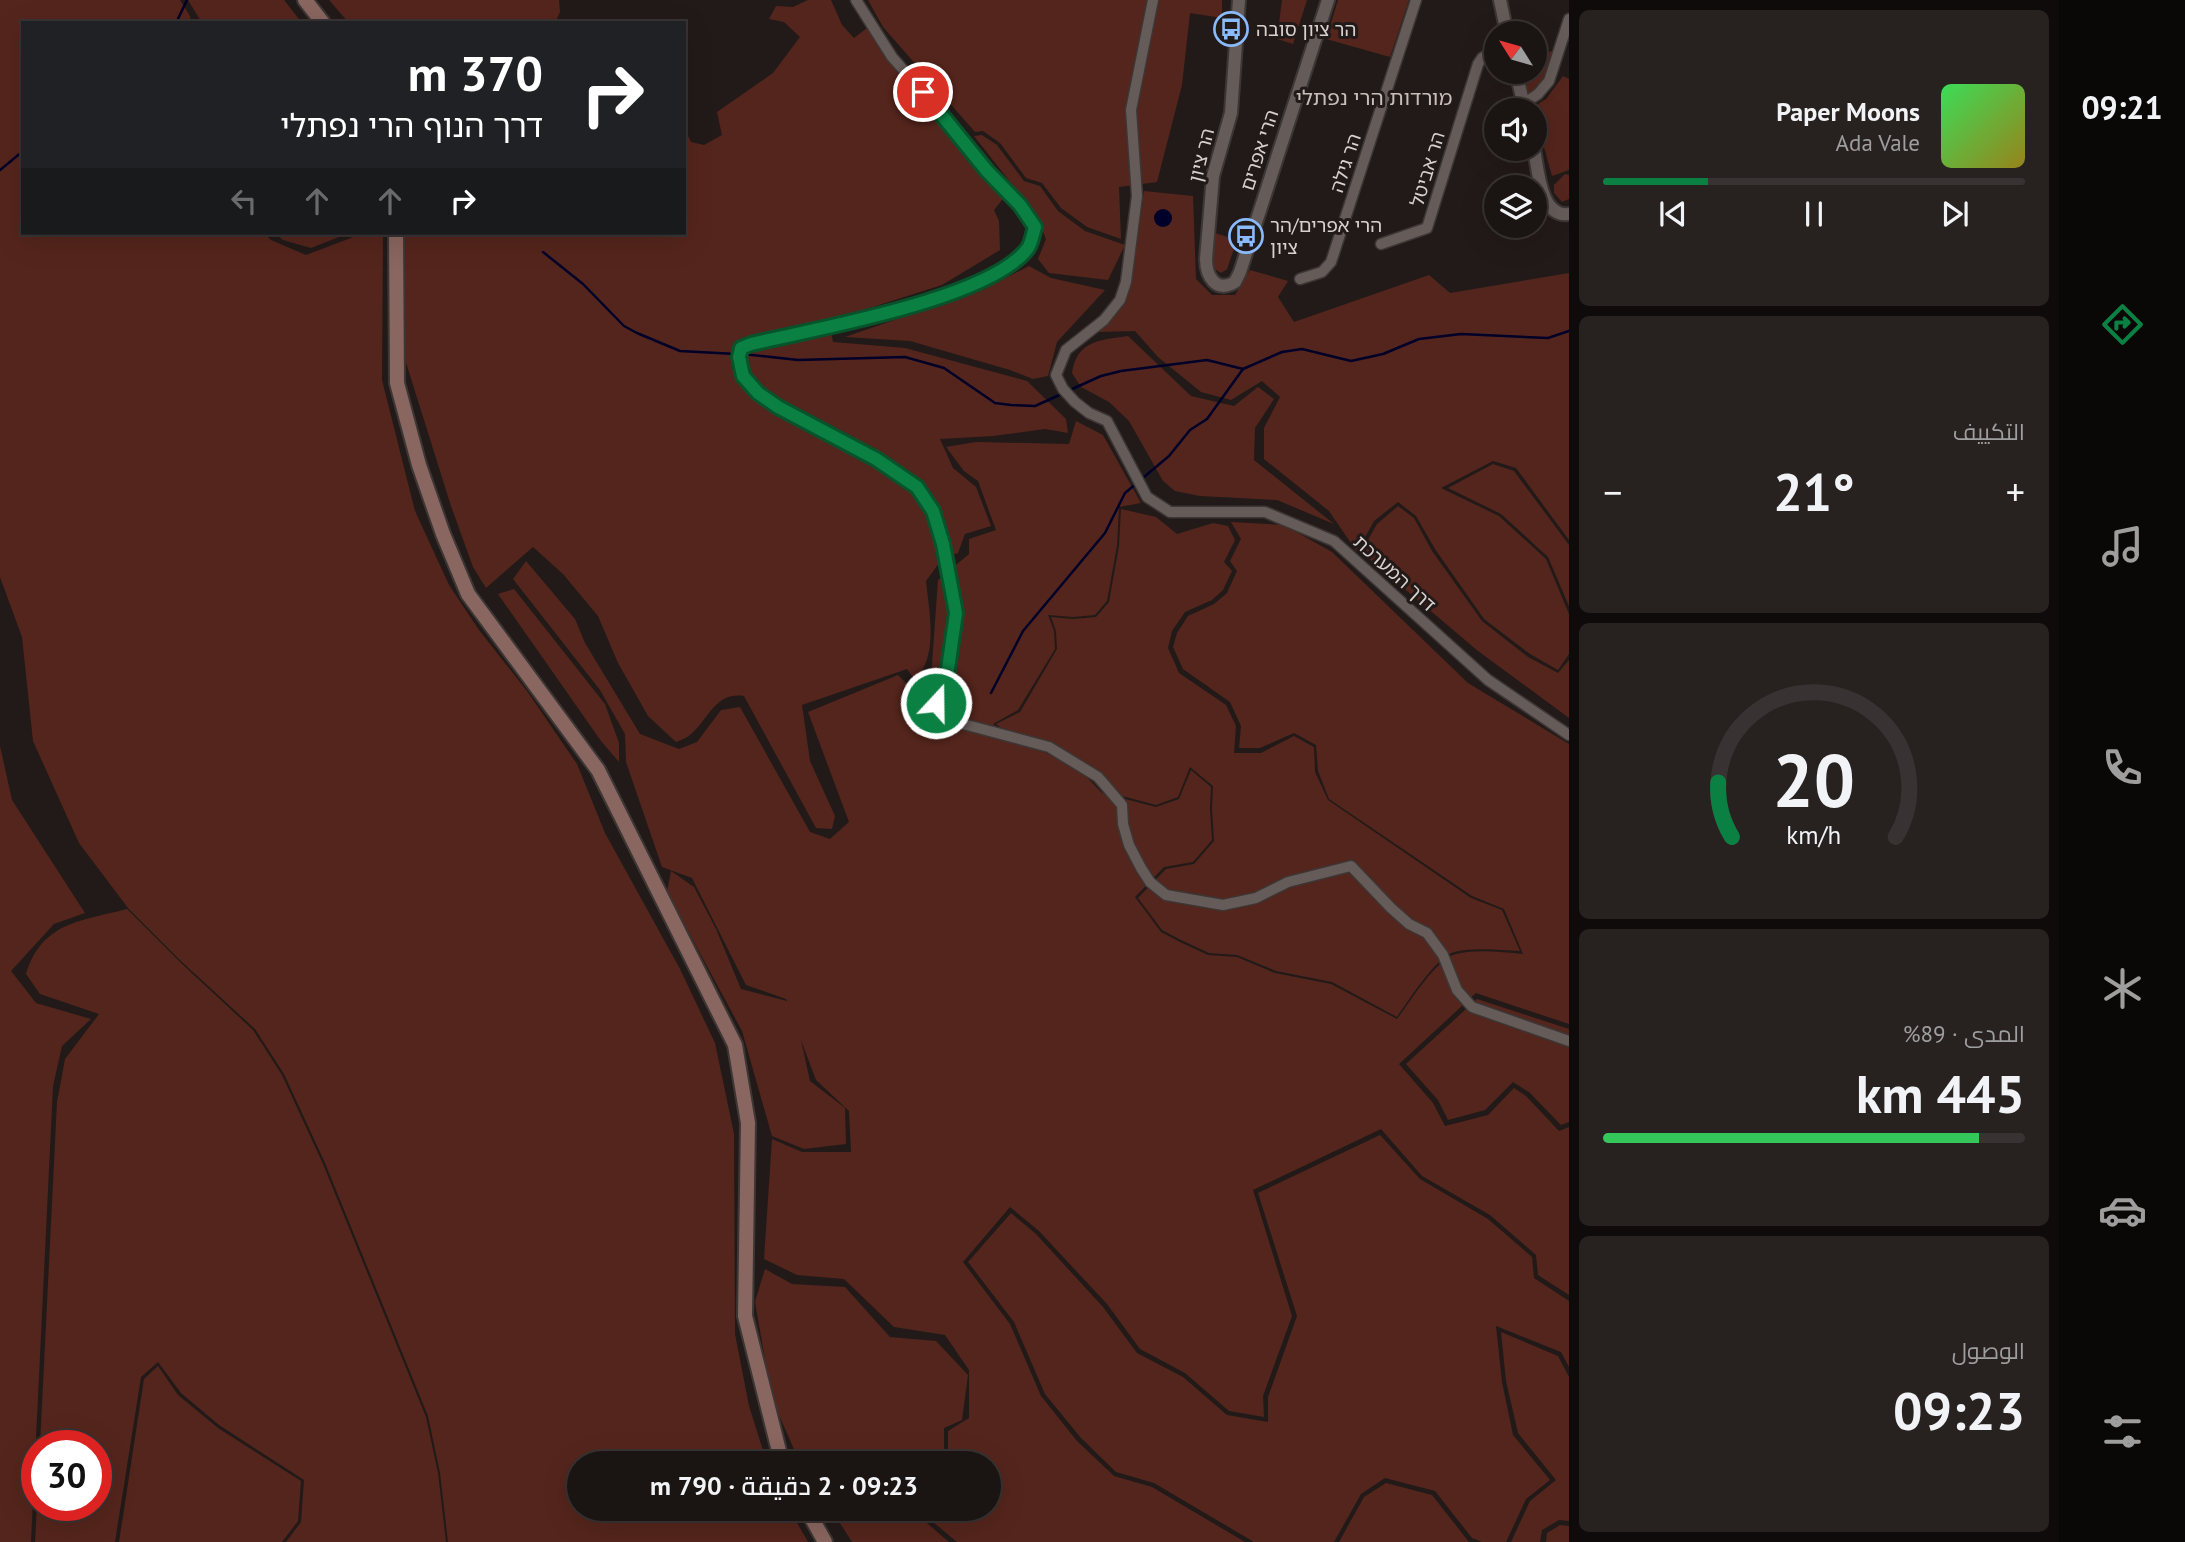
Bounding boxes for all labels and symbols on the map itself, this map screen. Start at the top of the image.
bus stop icon: הר ציון סובה [1212,10,1250,48]
place label: הר ציון סובה [1256,17,1356,41]
north arrow [1484,21,1547,84]
pin [893,62,953,122]
district label: מורדות הרי נפתלי [1296,84,1452,111]
street label: הרי אפרים [1235,107,1283,193]
street label: הר ציון [1183,126,1219,184]
street label: הר אביטל [1404,129,1450,209]
street label: הר גילה [1324,130,1366,196]
place label: הרי אפרים/הר ציון [1270,213,1382,259]
bus stop icon: הרי אפרים/הר ציון [1227,217,1265,255]
street label: דרך המערכת [1349,530,1441,616]
position arrow [899,666,973,740]
speed limit sign: 30 [21,1430,112,1521]

